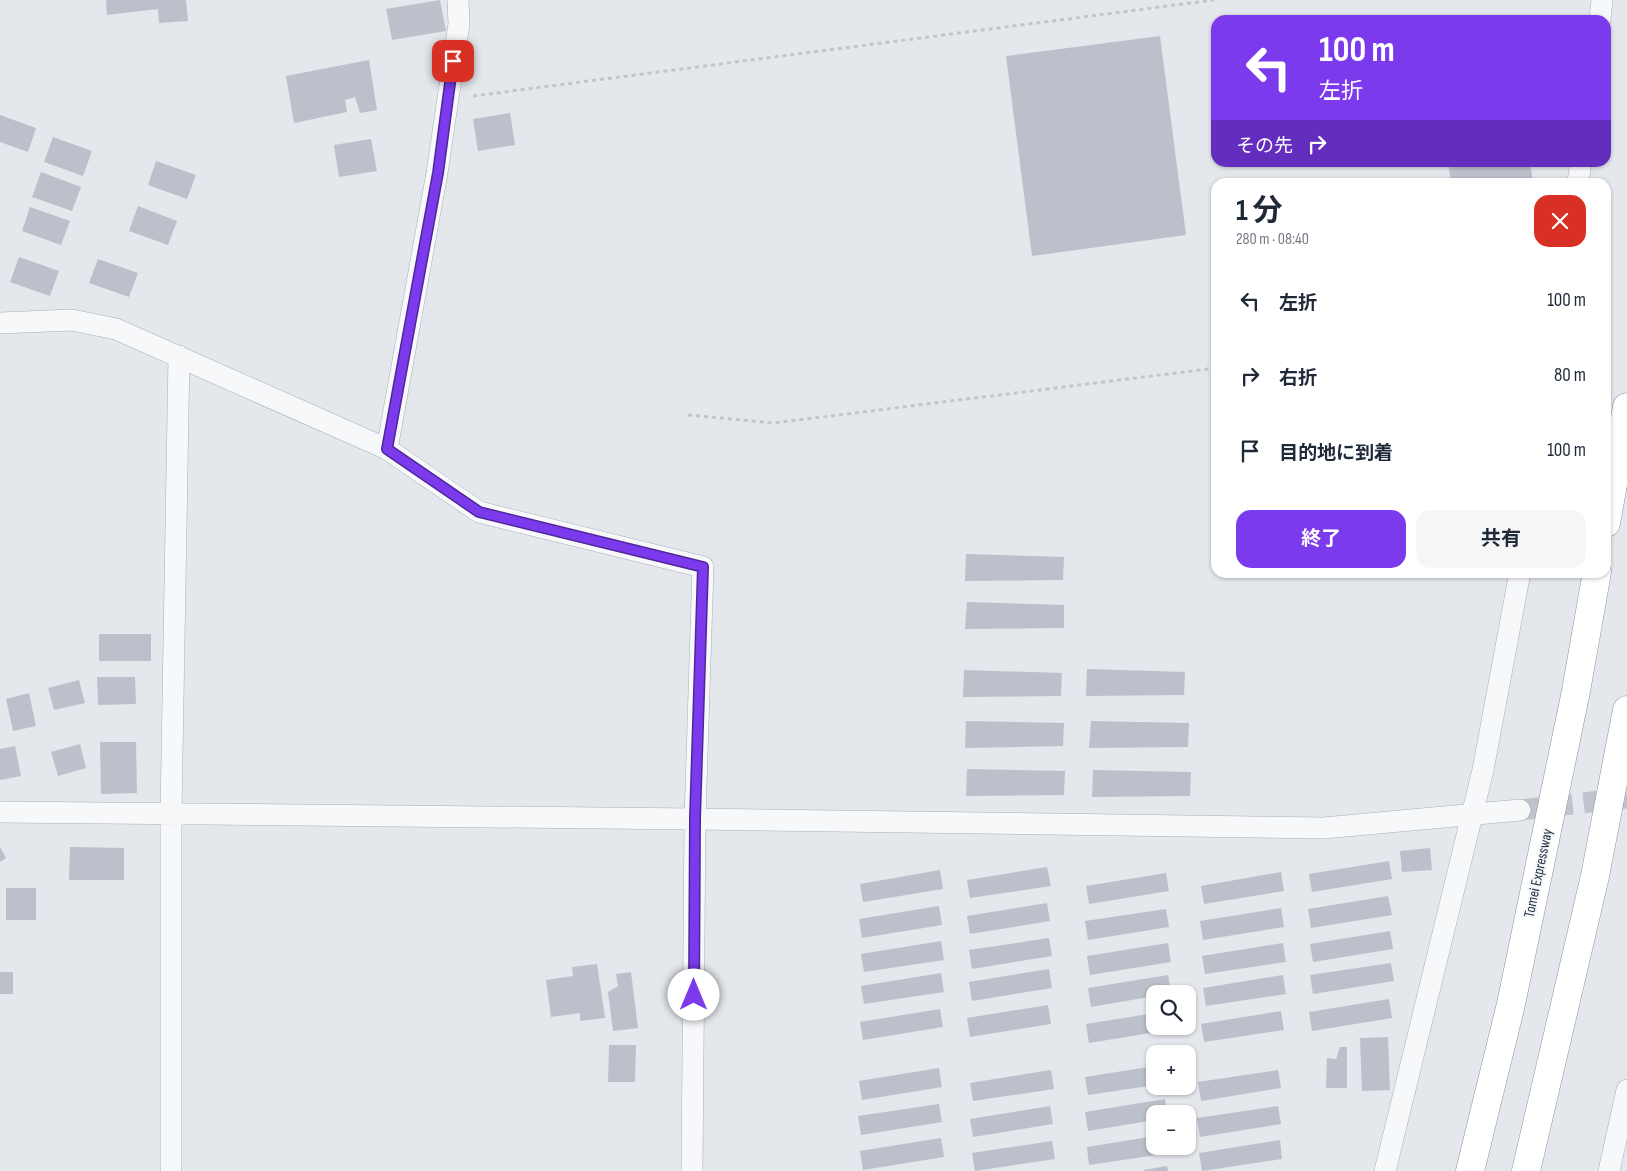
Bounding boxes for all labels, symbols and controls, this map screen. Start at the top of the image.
text: 100 m [1319,29,1395,72]
icon: left [1236,35,1301,100]
pin [432,40,474,82]
icon: arrive [439,47,467,75]
text: 左折 [1319,78,1363,105]
icon: right [1303,130,1331,158]
text: その先 [1236,135,1293,158]
text: 1 分 [1236,193,1282,229]
button: close [1534,195,1586,247]
text: 280 m · 08:40 [1236,230,1309,249]
icon: left [1236,287,1264,315]
text: 100 m [1547,289,1586,312]
text: 左折 [1279,292,1317,315]
icon: right [1236,362,1264,390]
text: 80 m [1554,364,1586,387]
text: 右折 [1279,367,1317,390]
icon: arrive [1236,437,1264,465]
text: 100 m [1547,439,1586,462]
text: 目的地に到着 [1279,442,1393,465]
button: 終了 [1236,510,1406,568]
button: 共有 [1416,510,1586,568]
street label: Tomei Expressway [1520,827,1557,919]
position arrow [667,968,719,1020]
map controls [1146,985,1196,1155]
button: search [1146,985,1196,1035]
button: + [1146,1045,1196,1095]
button: − [1146,1105,1196,1155]

